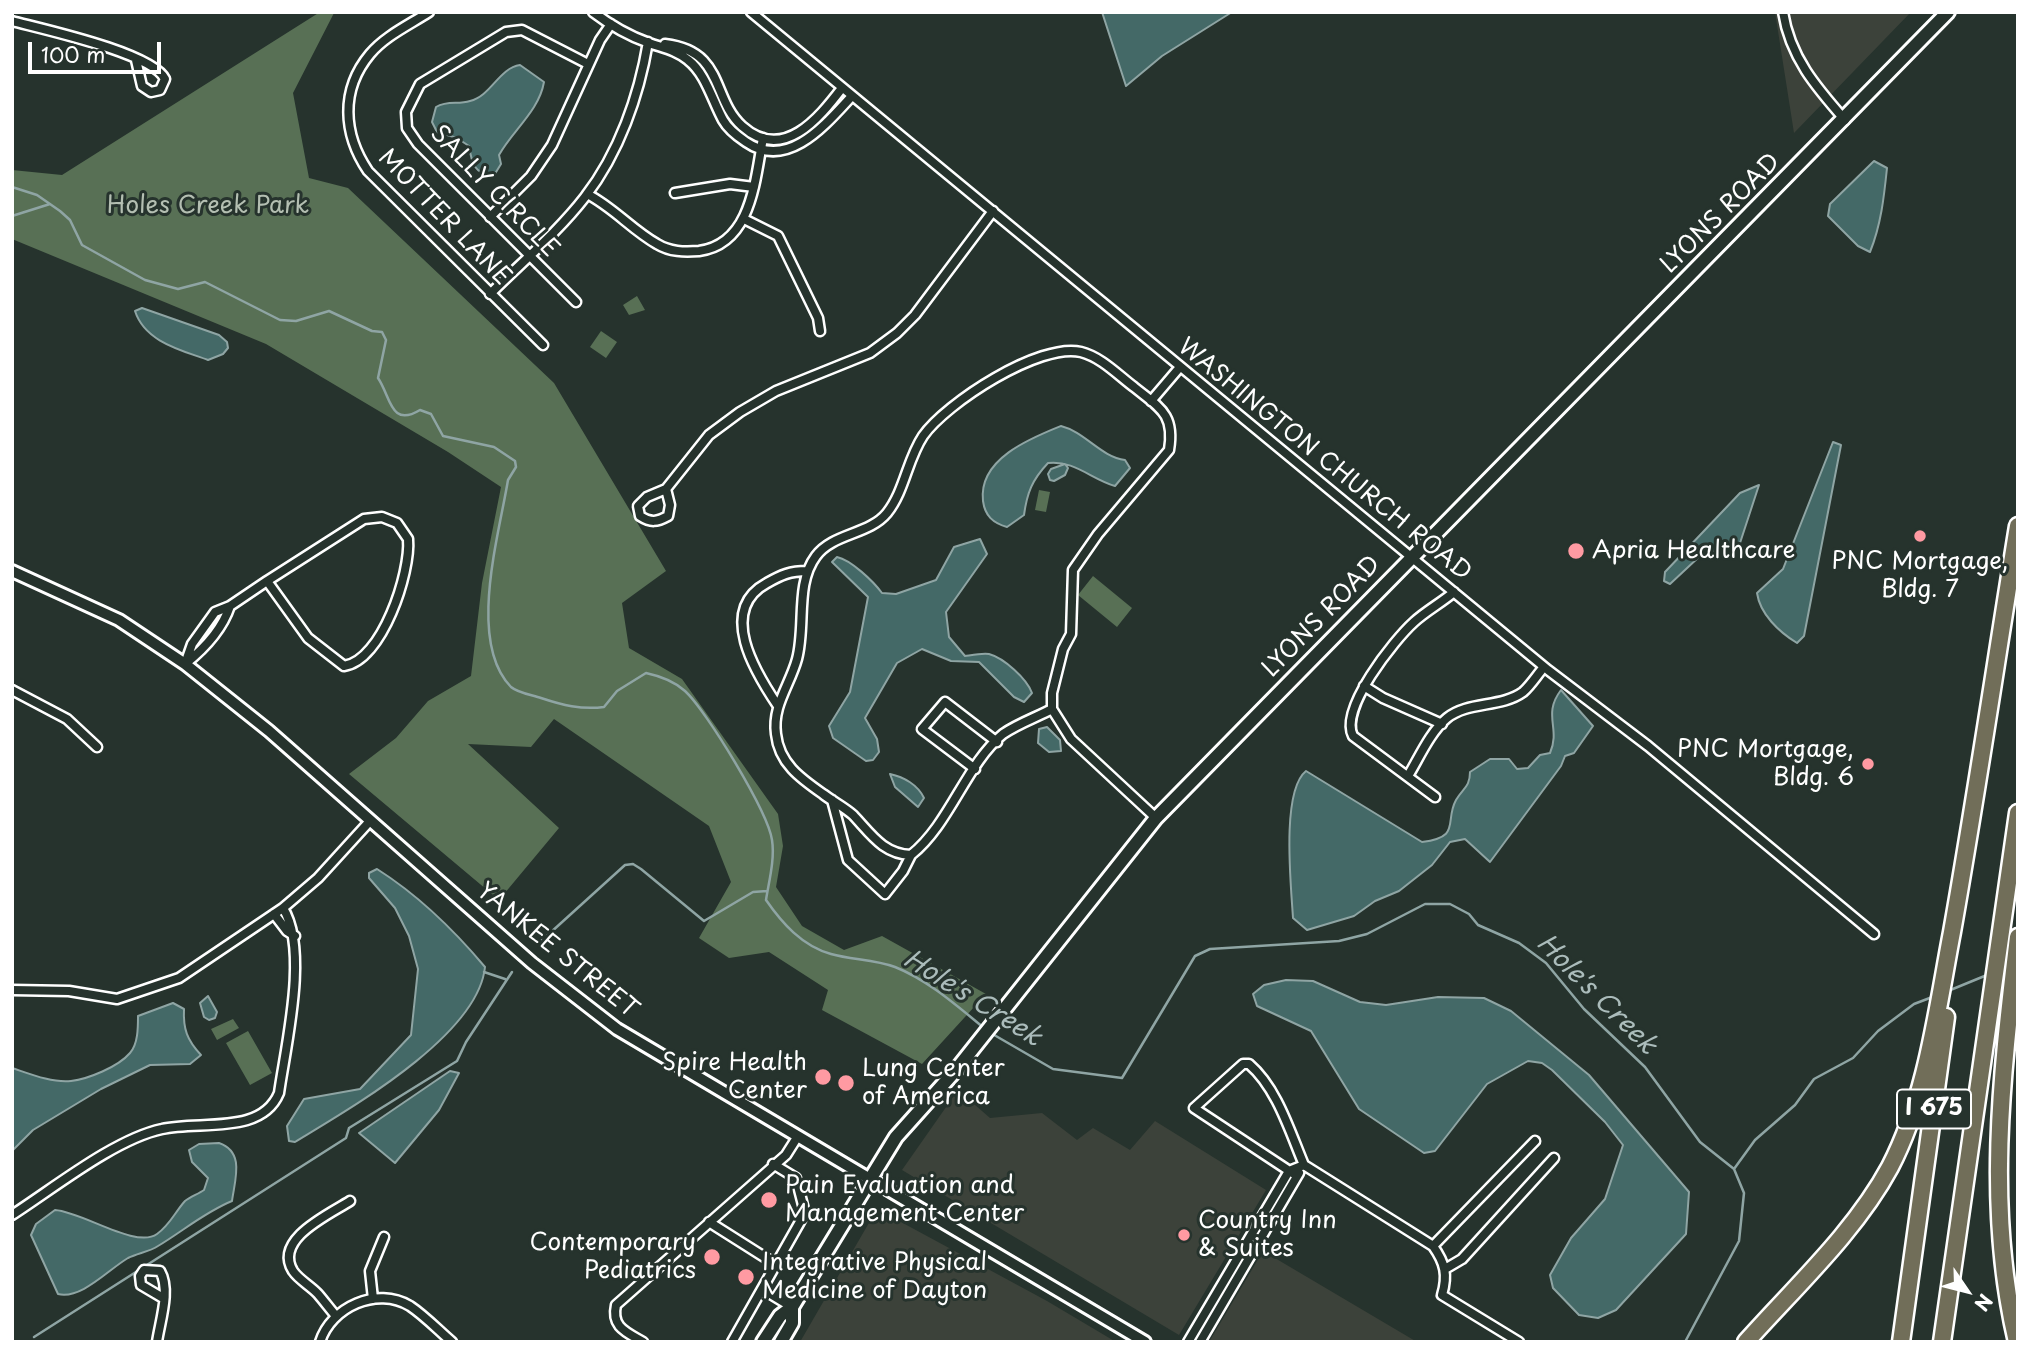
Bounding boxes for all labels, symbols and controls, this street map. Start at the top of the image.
scale bar [32,28,164,72]
text: 100 m [41,38,105,70]
street label: SALLY CIRCLE [424,120,564,264]
street label: MOTTER LANE [372,144,516,292]
street label: LYONS ROAD [1655,148,1787,280]
park label: Holes Creek Park [107,192,309,220]
street label: WASHINGTON CHURCH ROAD [1171,333,1477,587]
marker: PNC Mortgage, Bldg. 7 [1912,528,1928,544]
place label: Apria Healthcare [1592,537,1795,565]
marker: Apria Healthcare [1566,541,1586,561]
place label: PNC Mortgage, Bldg. 7 [1832,548,2008,604]
street label: LYONS ROAD [1257,550,1387,684]
place label: PNC Mortgage, Bldg. 6 [1677,736,1854,792]
marker: PNC Mortgage, Bldg. 6 [1860,756,1876,772]
street label: YANKEE STREET [471,877,643,1025]
water label: Hole's Creek [1530,929,1662,1061]
water label: Hole's Creek [897,944,1047,1054]
place label: Spire Health Center [662,1049,807,1105]
place label: Lung Center of America [862,1055,1005,1111]
marker: Spire Health Center [813,1067,833,1087]
marker: Lung Center of America [836,1073,856,1093]
road number: I 675 [1897,1090,1971,1128]
place label: Pain Evaluation and Management Center [785,1172,1024,1228]
marker: Pain Evaluation and Management Center [759,1190,779,1210]
place label: Country Inn & Suites [1198,1207,1337,1263]
marker: Country Inn & Suites [1176,1227,1192,1243]
place label: Contemporary Pediatrics [530,1229,696,1285]
marker: Contemporary Pediatrics [702,1247,722,1267]
place label: Integrative Physical Medicine of Dayton [762,1249,987,1305]
north arrow [1932,1256,2002,1326]
marker: Integrative Physical Medicine of Dayton [736,1267,756,1287]
text: N [1968,1289,2000,1317]

